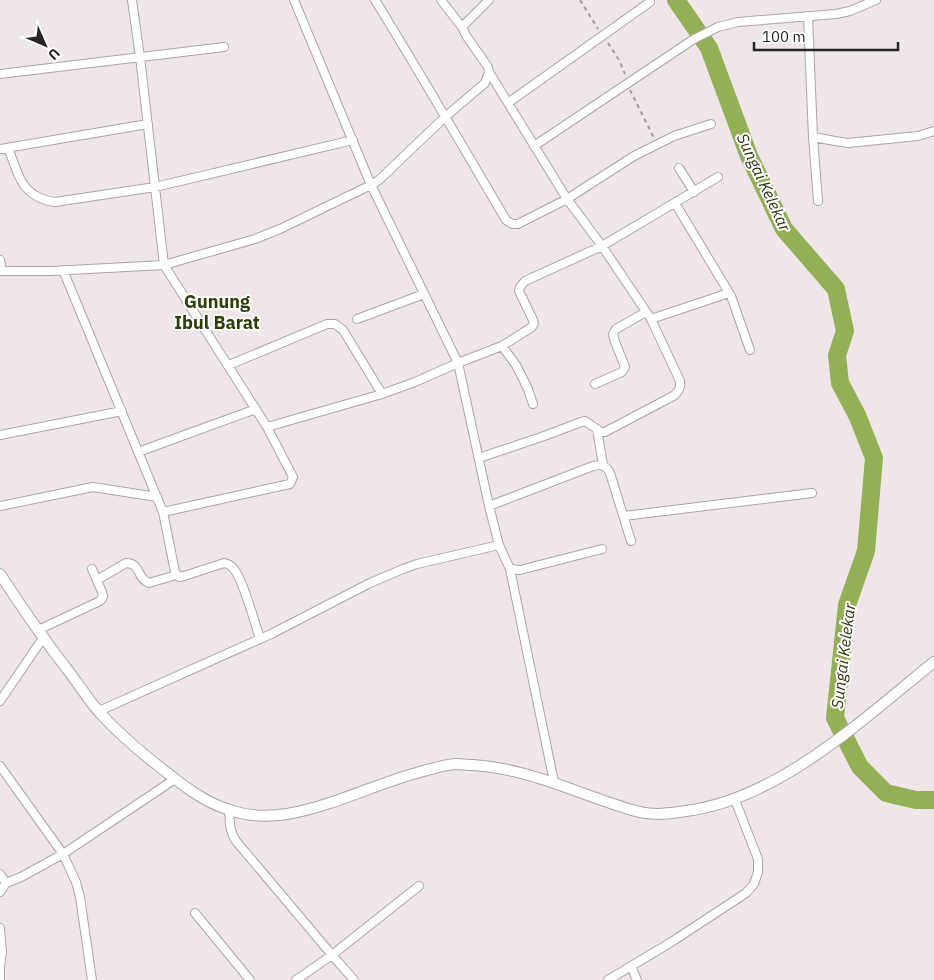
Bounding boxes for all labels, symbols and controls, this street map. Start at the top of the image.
north arrow [20,20,70,70]
scale bar [754,20,898,52]
text: 100 m [762,27,806,46]
text: U [44,44,64,64]
water label: Sungai Kelekar [733,130,796,235]
district label: Gunung Ibul Barat [174,290,260,334]
water label: Sungai Kelekar [827,601,860,710]

